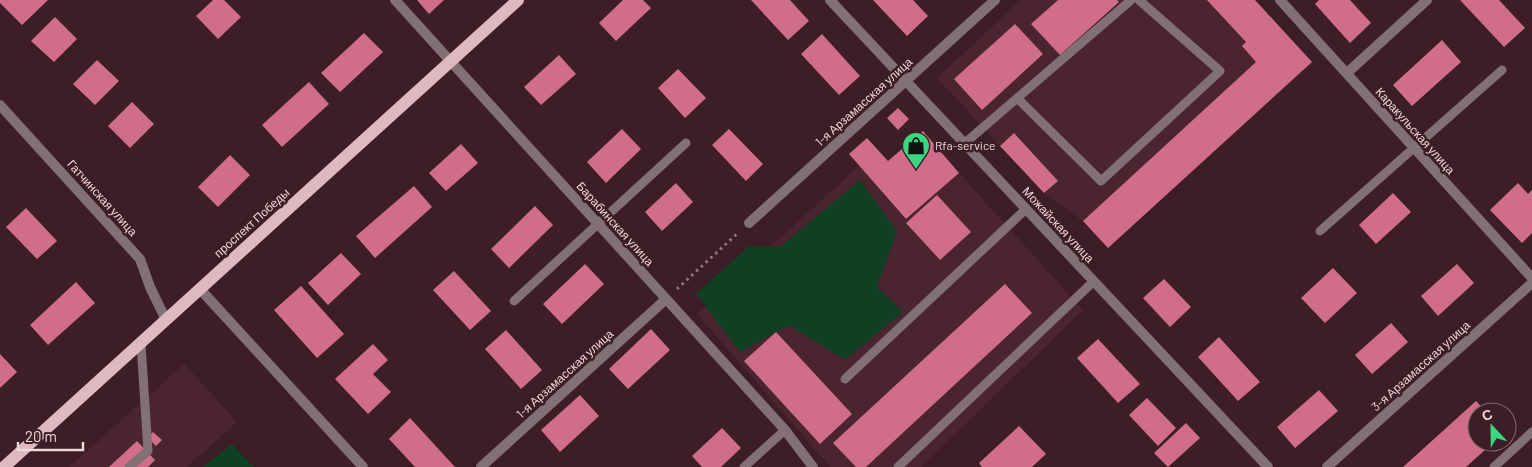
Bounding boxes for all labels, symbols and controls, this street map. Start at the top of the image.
street label: 1-я Арзамасская улица [812,54,916,149]
street label: Каракульская улица [1373,84,1458,177]
shop icon: Rfa-service [901,131,931,170]
place label: Rfa-service [935,138,996,152]
street label: Гатчинская улица [64,156,141,239]
street label: Барабинская улица [574,178,657,269]
street label: Можайская улица [1019,184,1098,266]
street label: проспект Победы [211,185,292,260]
street label: 3-я Арзамасская улица [1368,317,1473,414]
street label: 1-я Арзамасская улица [513,326,617,421]
north arrow [1467,402,1517,452]
text: С [1479,405,1495,424]
scale bar [18,420,82,452]
text: 20 m [25,427,57,445]

